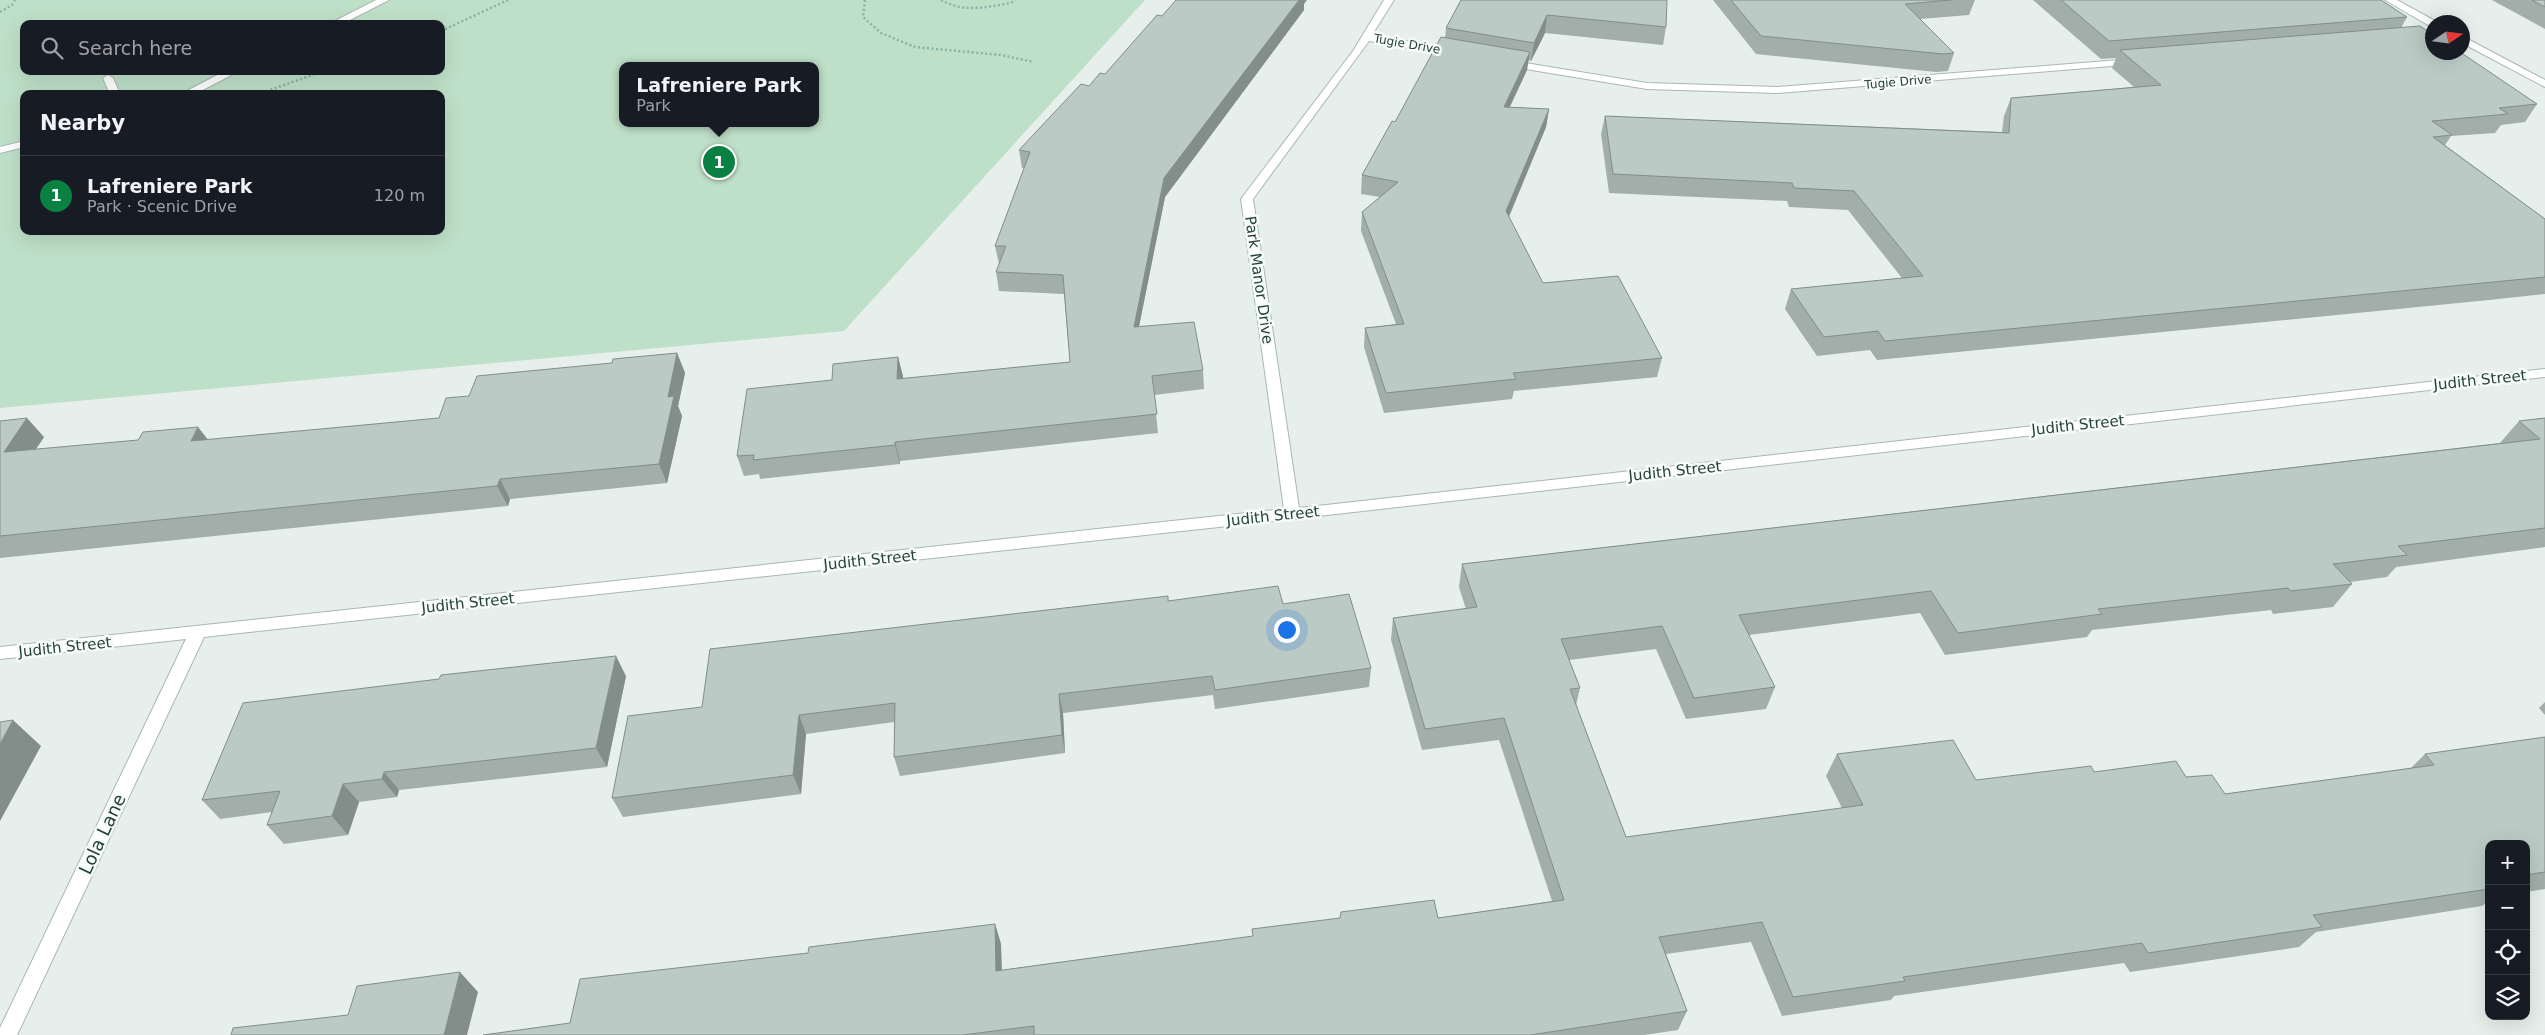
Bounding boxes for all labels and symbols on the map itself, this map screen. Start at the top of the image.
north arrow [2425,15,2470,60]
street label: Tugie Drive [1372,31,1441,57]
street label: Tugie Drive [1863,72,1932,92]
pin: 1 [703,143,735,181]
street label: Park Manor Drive [1241,215,1277,345]
street label: Judith Street [2432,366,2527,394]
street label: Judith Street [2030,411,2125,439]
street label: Judith Street [1627,457,1722,485]
street label: Judith Street [1225,502,1320,530]
street label: Judith Street [822,546,917,574]
street label: Judith Street [420,589,515,617]
your location [1274,617,1300,643]
street label: Judith Street [17,633,112,661]
street label: Lola Lane [74,791,130,877]

